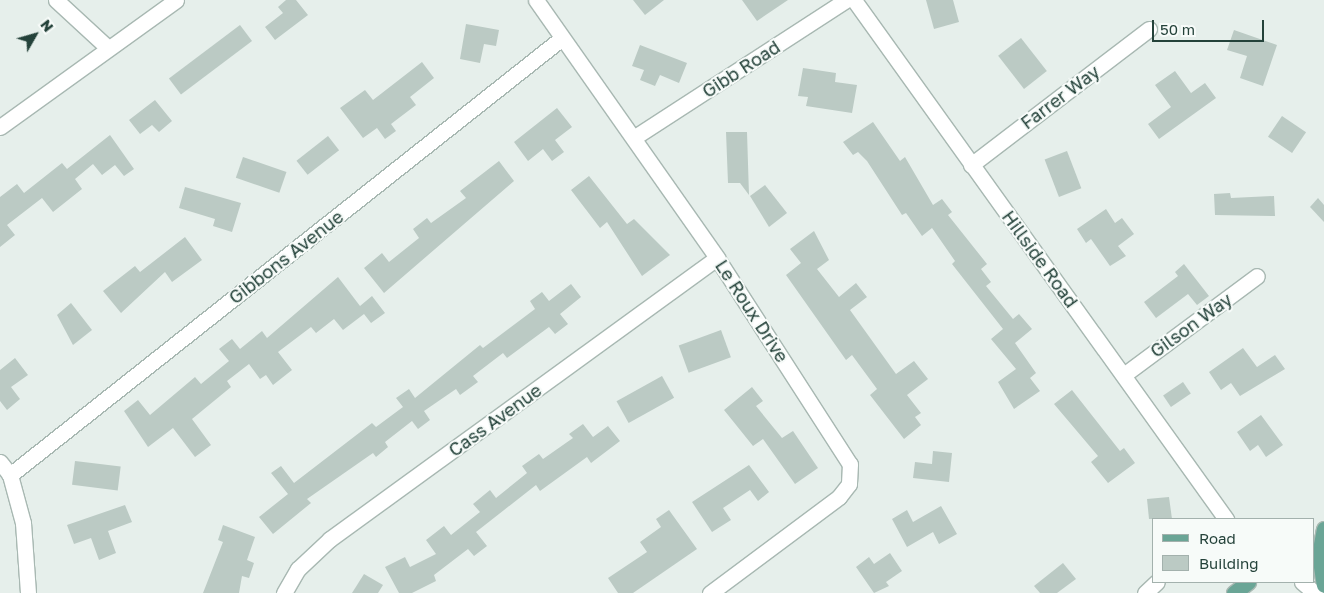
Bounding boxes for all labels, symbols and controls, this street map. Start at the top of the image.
north arrow [10,10,60,60]
scale bar [1154,10,1266,42]
text: N [37,16,57,35]
text: 50 m [1160,20,1195,38]
street label: Gibb Road [698,36,784,102]
street label: Farrer Way [1016,60,1104,134]
street label: Gibbons Avenue [225,206,347,308]
street label: Hillside Road [998,206,1082,312]
street label: Le Roux Drive [711,256,793,366]
street label: Gilson Way [1146,288,1236,362]
street label: Cass Avenue [444,379,546,461]
legend [1152,518,1314,583]
text: Road [1199,529,1236,547]
text: Building [1199,554,1259,572]

